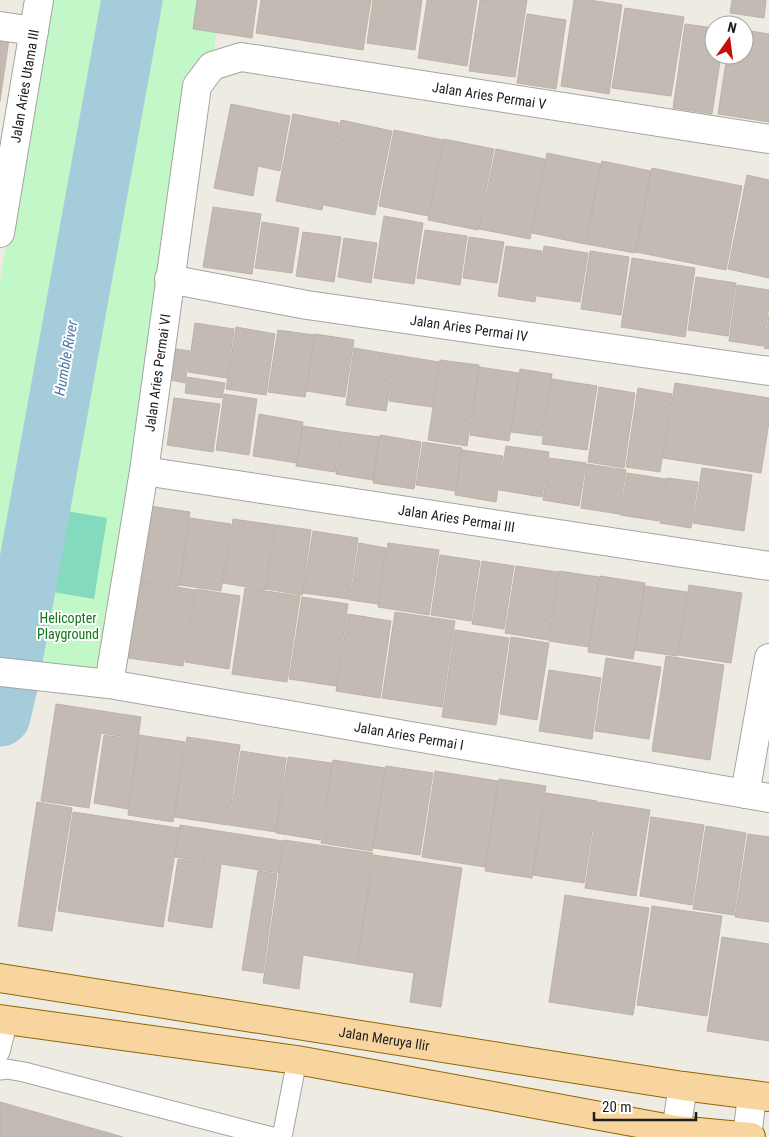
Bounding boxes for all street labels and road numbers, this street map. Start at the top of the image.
street label: Jalan Aries Utama III [7,28,42,144]
street label: Jalan Aries Permai V [431,79,547,112]
street label: Jalan Aries Permai IV [409,312,529,344]
street label: Jalan Aries Permai VI [141,313,174,433]
street label: Jalan Aries Permai III [397,502,516,535]
street label: Jalan Aries Permai I [353,718,465,753]
street label: Jalan Meruya Ilir [338,1024,431,1054]

